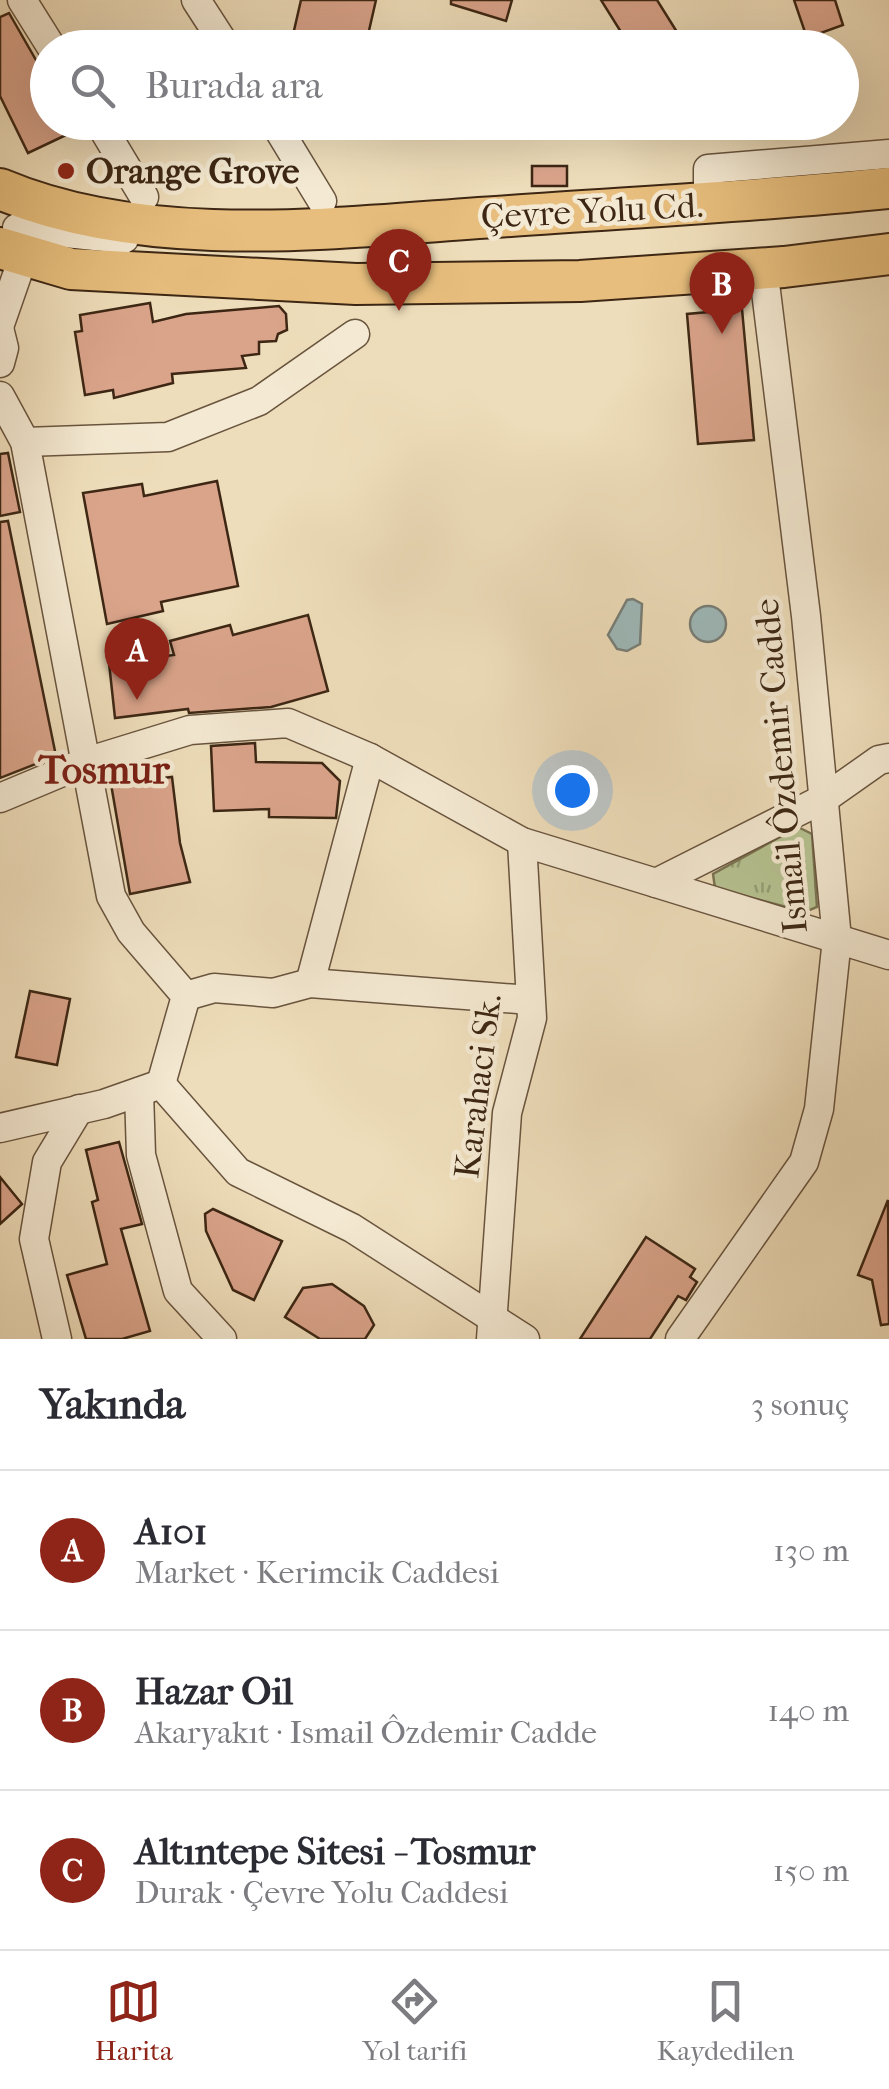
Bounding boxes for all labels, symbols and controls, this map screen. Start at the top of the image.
search box [30,30,859,140]
icon: search [65,58,120,113]
text: Burada ara [145,63,323,108]
place label: Orange Grove [86,151,300,192]
marker: Orange Grove [55,160,77,182]
street label: Çevre Yolu Cd. [480,185,704,238]
pin: C [366,228,432,311]
pin: B [690,252,754,334]
street label: Ismail Ôzdemir Cadde [745,597,816,935]
pin: A [104,618,170,700]
district label: Tosmur [38,747,170,793]
your location [547,765,598,816]
street label: Karahaci Sk. [446,991,510,1181]
text: Yakında [40,1380,185,1429]
text: 3 sonuç [751,1386,849,1423]
text: A101 [135,1509,207,1554]
text: A [62,1532,83,1569]
text: 130 m [773,1532,849,1569]
text: Market · Kerimcik Caddesi [135,1554,499,1591]
text: Hazar Oil [135,1669,293,1714]
text: B [62,1692,83,1729]
text: 140 m [768,1692,849,1729]
text: Akaryakıt · Ismail Ôzdemir Cadde [135,1714,597,1751]
text: Altıntepe Sitesi - Tosmur [135,1829,535,1874]
text: C [62,1852,83,1889]
text: 150 m [773,1852,849,1889]
text: Durak · Çevre Yolu Caddesi [135,1874,509,1911]
tab: Harita [95,1974,173,2067]
tab: Yol tarifi [362,1974,467,2067]
tab: Kaydedilen [657,1974,794,2067]

